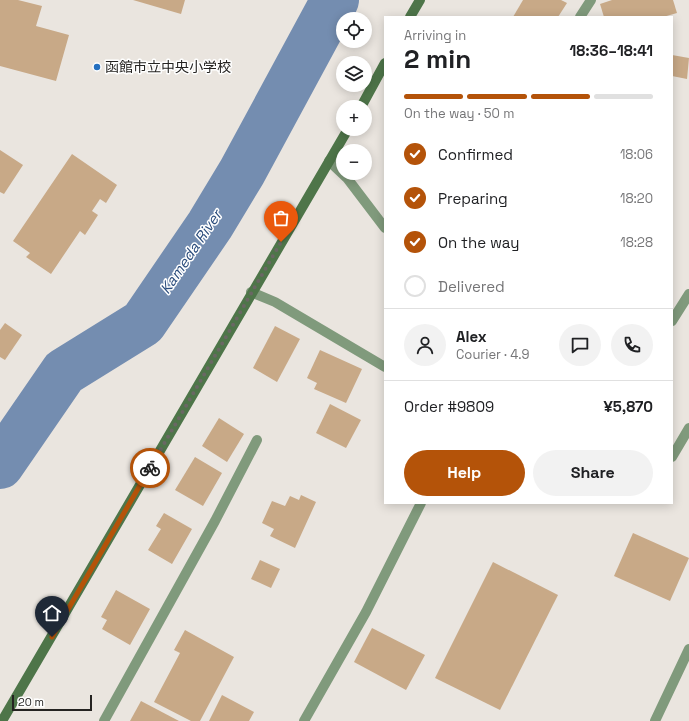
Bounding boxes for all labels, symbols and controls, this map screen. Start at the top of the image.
map controls [336,12,372,180]
button: locate [336,12,372,48]
text: Arriving in [404,27,466,44]
text: 18:36–18:41 [570,41,653,60]
text: 2 min [404,42,471,76]
button: layers [336,56,372,92]
place label: 函館市立中央小学校 [105,58,231,76]
marker: 函館市立中央小学校 [92,62,102,72]
button: + [336,100,372,136]
text: On the way · 50 m [404,105,514,122]
icon: check [404,143,426,165]
button: − [336,144,372,180]
text: Confirmed [438,145,513,164]
text: 18:06 [620,146,653,163]
icon: check [404,187,426,209]
text: Preparing [438,189,508,208]
text: 18:20 [620,190,653,207]
pin [264,201,298,242]
water label: Kameda River [156,205,226,297]
icon: bag [270,207,292,229]
icon: check [404,231,426,253]
text: On the way [438,233,519,252]
text: 18:28 [620,234,653,251]
text: Delivered [438,277,505,296]
button: person [404,324,446,366]
button: chat [559,324,601,366]
button: phone [611,324,653,366]
text: Alex [456,327,487,346]
text: Courier · 4.9 [456,346,530,363]
text: Order #9809 [404,397,494,416]
text: ¥5,870 [603,397,653,416]
courier [130,448,170,488]
button: Help [404,450,525,496]
button: Share [533,450,653,496]
icon: bike [139,457,161,479]
pin [35,596,69,637]
icon: home [41,602,63,624]
scale bar [12,693,92,712]
text: 20 m [18,695,44,709]

